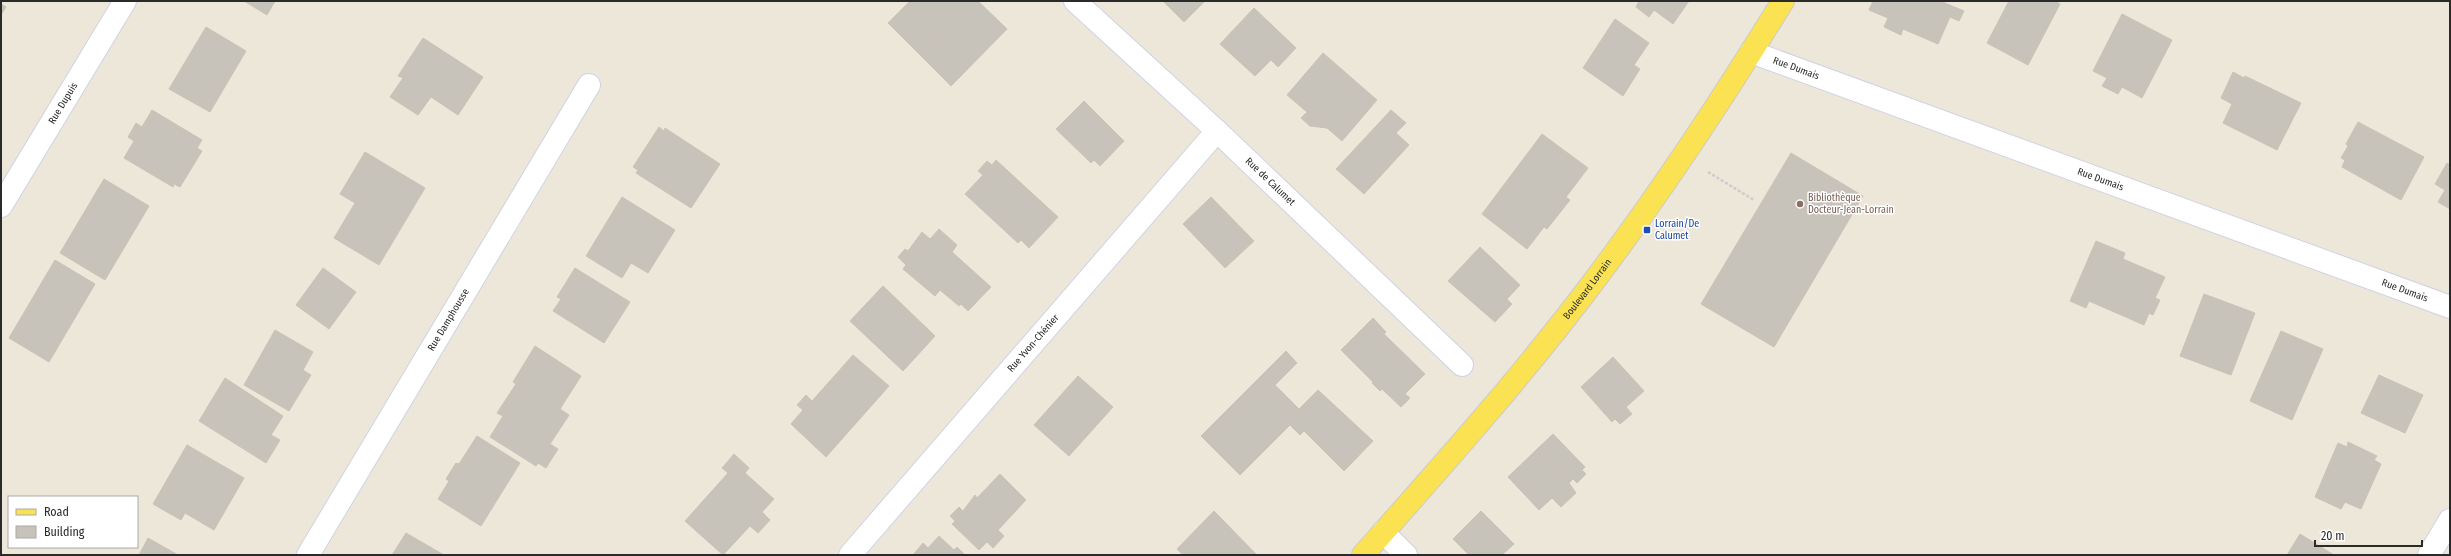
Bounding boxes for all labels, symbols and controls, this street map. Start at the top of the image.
street label: Rue Dumais [1771,55,1821,82]
street label: Rue Dupuis [46,80,80,126]
street label: Rue de Calumet [1243,155,1298,209]
street label: Rue Dumais [2076,166,2125,193]
place label: Bibliothèque Docteur-Jean-Lorrain [1808,192,1894,216]
marker: Bibliothèque Docteur-Jean-Lorrain [1795,199,1805,209]
place label: Lorrain/De Calumet [1655,218,1699,242]
marker: Lorrain/De Calumet [1642,225,1652,235]
street label: Boulevard Lorrain [1561,257,1614,322]
street label: Rue Dumais [2380,277,2430,304]
street label: Rue Damphousse [425,286,472,353]
street label: Rue Yvon-Chénier [1005,312,1062,375]
legend [8,496,138,548]
text: Road [44,505,69,519]
scale bar [2315,522,2422,548]
text: Building [44,525,85,539]
text: 20 m [2321,529,2345,543]

